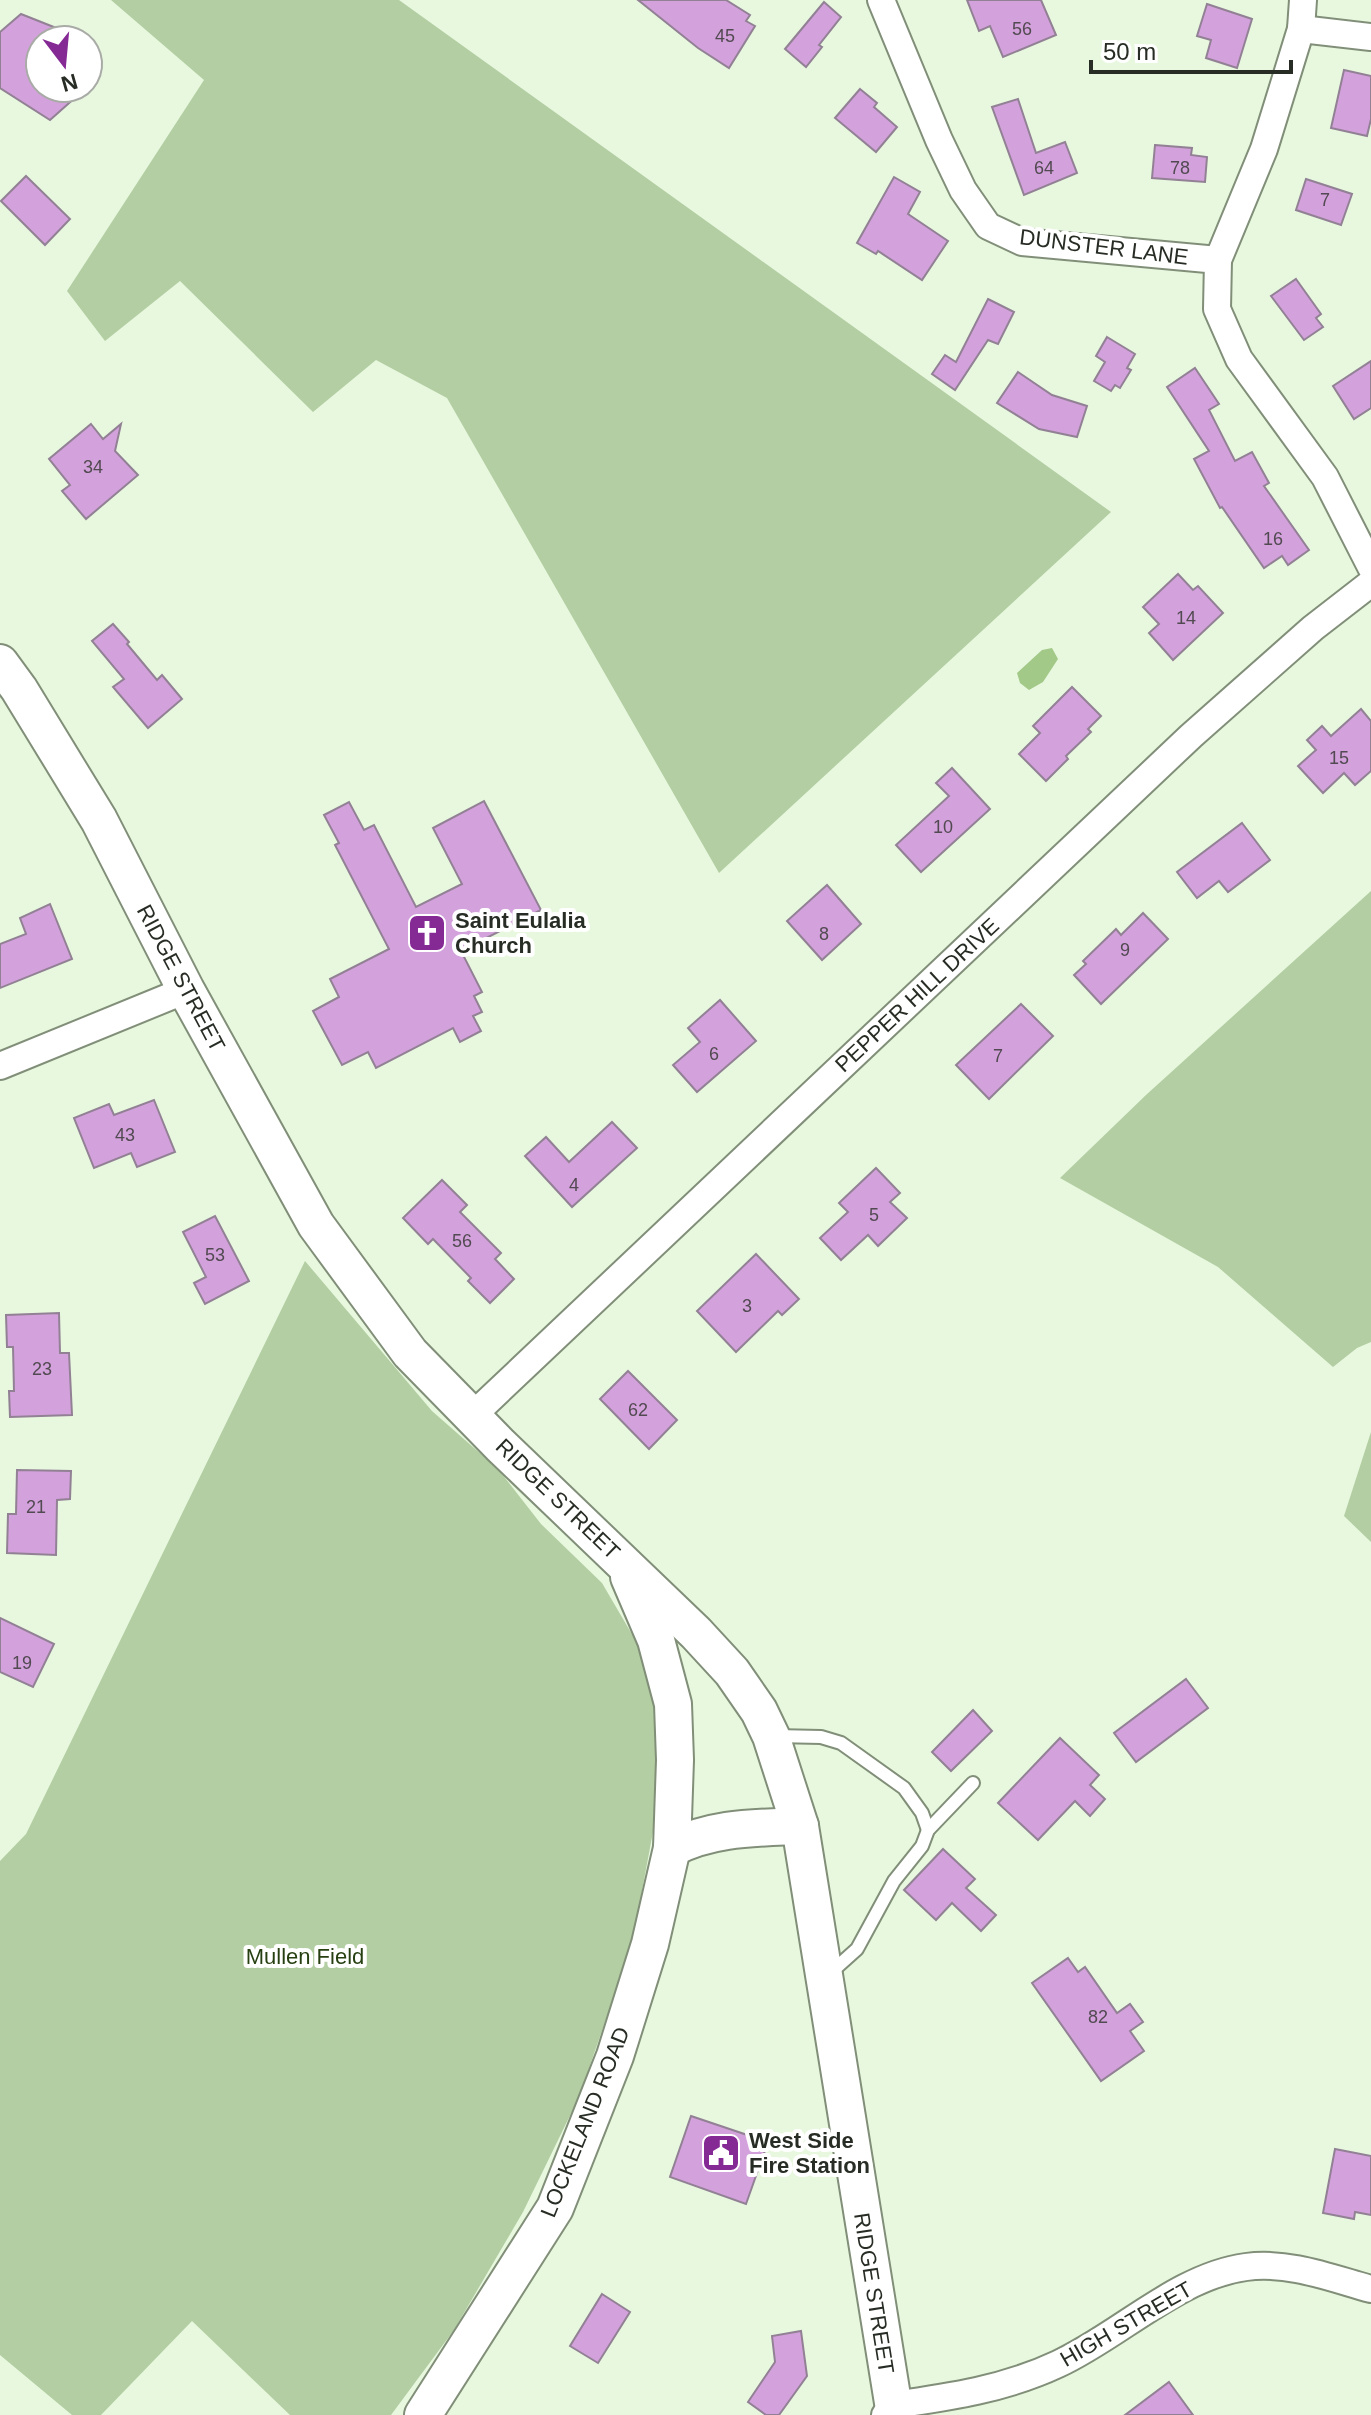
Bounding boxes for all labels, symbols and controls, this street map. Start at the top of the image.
house number: 56 [1012,19,1032,39]
north arrow [24,24,104,104]
scale bar [1091,24,1291,74]
house number: 45 [715,26,735,46]
text: 50 m [1103,38,1156,65]
text: N [58,69,80,97]
house number: 64 [1034,158,1054,178]
house number: 78 [1170,158,1190,178]
house number: 7 [1320,190,1330,210]
street label: DUNSTER LANE [1018,224,1190,270]
house number: 34 [83,457,103,477]
house number: 16 [1263,529,1283,549]
house number: 14 [1176,608,1196,628]
house number: 15 [1329,748,1349,768]
house number: 10 [933,817,953,837]
street label: RIDGE STREET [132,900,230,1056]
place label: Saint Eulalia Church [455,908,587,958]
church icon: Saint Eulalia Church [406,912,448,954]
street label: PEPPER HILL DRIVE [830,913,1004,1077]
house number: 8 [819,924,829,944]
house number: 9 [1120,940,1130,960]
house number: 6 [709,1044,719,1064]
house number: 7 [993,1046,1003,1066]
house number: 43 [115,1125,135,1145]
house number: 4 [569,1175,579,1195]
house number: 5 [869,1205,879,1225]
house number: 56 [452,1231,472,1251]
house number: 53 [205,1245,225,1265]
house number: 3 [742,1296,752,1316]
house number: 23 [32,1359,52,1379]
house number: 62 [628,1400,648,1420]
street label: RIDGE STREET [491,1434,625,1564]
house number: 21 [26,1497,46,1517]
house number: 19 [12,1653,32,1673]
park label: Mullen Field [246,1944,364,1969]
house number: 82 [1088,2007,1108,2027]
street label: LOCKELAND ROAD [535,2023,635,2221]
place label: West Side Fire Station [749,2128,870,2178]
public building icon: West Side Fire Station [700,2132,742,2174]
street label: RIDGE STREET [849,2211,899,2375]
street label: HIGH STREET [1056,2276,1196,2372]

